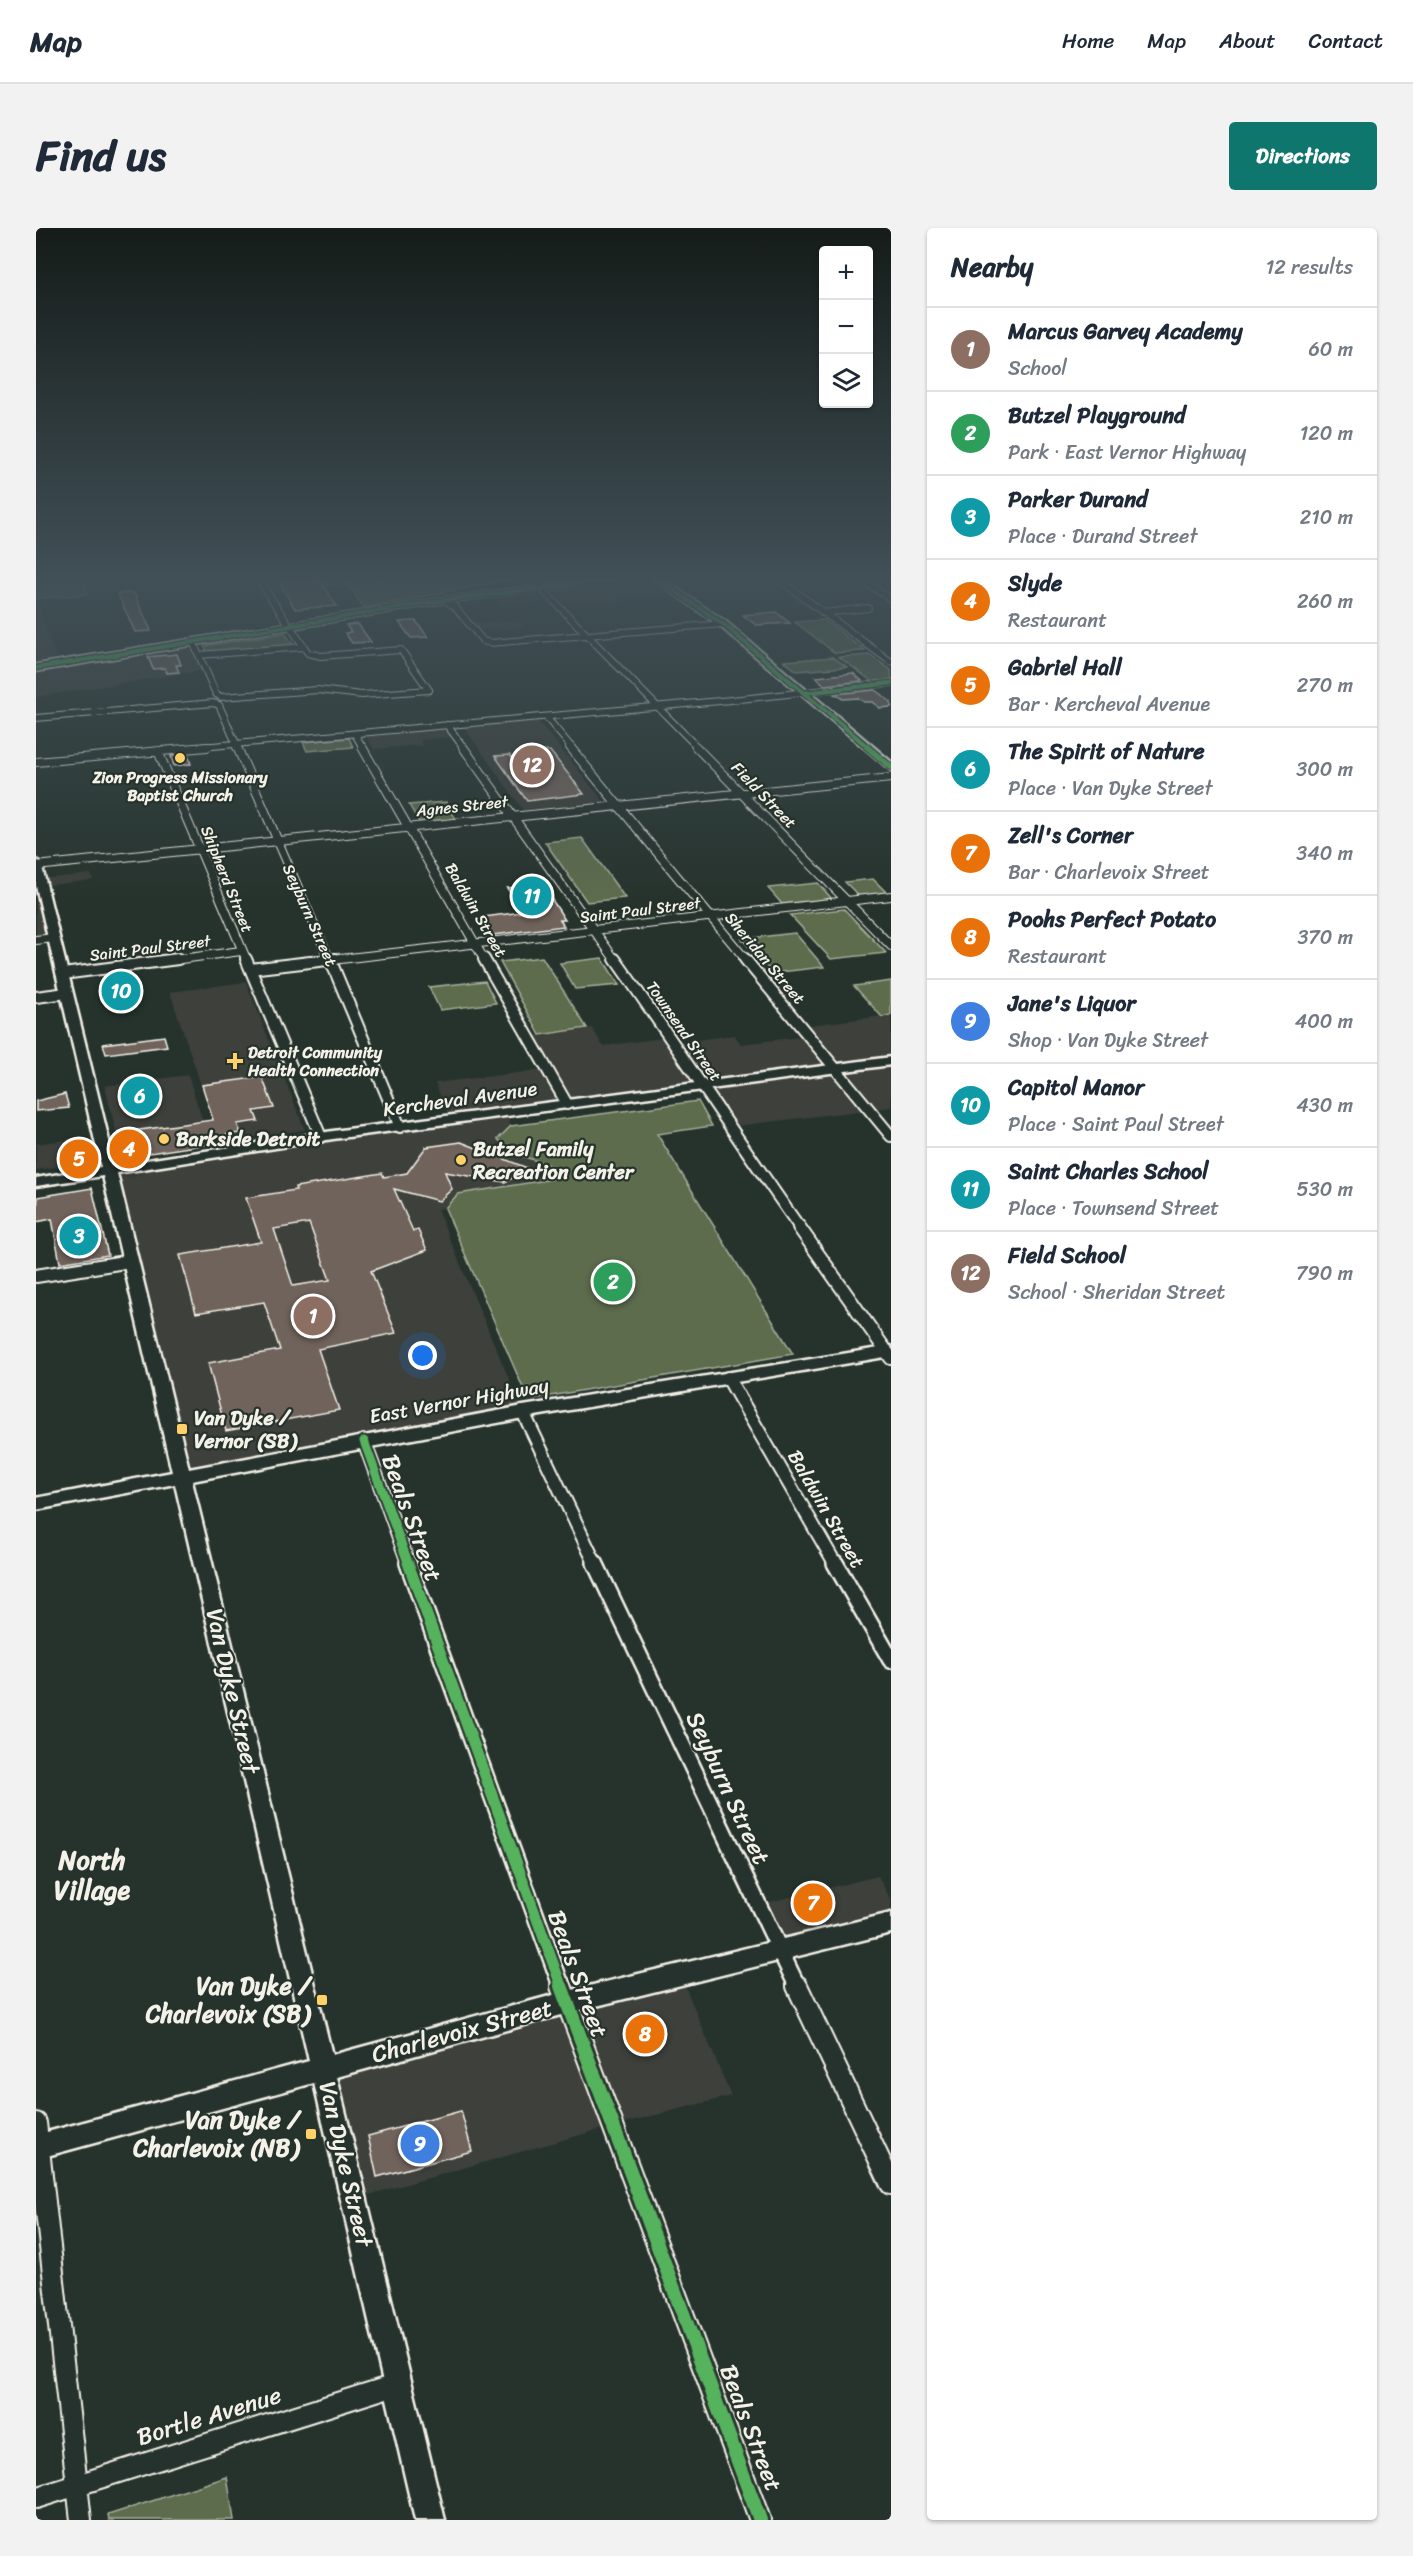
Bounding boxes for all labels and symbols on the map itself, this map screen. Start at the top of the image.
pin: 12 [512,742,552,788]
marker: Zion Progress Missionary Baptist Church [173,751,187,765]
street label: Field Street [724,754,804,836]
place label: Zion Progress Missionary Baptist Church [91,763,268,810]
street label: Agnes Street [414,787,510,825]
street label: Shipherd Street [192,821,262,937]
street label: Baldwin Street [437,857,515,963]
street label: Seyburn Street [274,859,346,971]
pin: 11 [512,874,552,918]
street label: Saint Paul Street [578,888,703,932]
street label: Sheridan Street [717,905,813,1011]
street label: Saint Paul Street [88,926,213,970]
pin: 10 [102,968,140,1014]
street label: Townsend Street [638,974,730,1088]
place label: Detroit Community Health Connection [247,1038,383,1085]
marker: Detroit Community Health Connection [226,1052,244,1070]
street label: Kercheval Avenue [381,1071,540,1127]
pin: 6 [120,1074,160,1118]
place label: Barkside Detroit [176,1122,320,1157]
pin: 4 [110,1126,148,1172]
marker: Barkside Detroit [157,1132,171,1146]
place label: Butzel Family Recreation Center [472,1132,635,1190]
pin: 5 [60,1136,99,1182]
marker: Butzel Family Recreation Center [454,1153,468,1167]
pin: 3 [60,1214,99,1258]
pin: 2 [594,1260,632,1304]
pin: 1 [294,1294,332,1338]
your location [408,1341,437,1370]
street label: East Vernor Highway [367,1368,552,1434]
place label: Van Dyke / Vernor (SB) [194,1401,299,1459]
marker: Van Dyke / Vernor (SB) [175,1422,189,1436]
street label: Baldwin Street [778,1443,874,1575]
street label: Beals Street [369,1448,455,1588]
street label: Van Dyke Street [194,1604,273,1779]
street label: Seyburn Street [674,1704,782,1872]
district label: North Village [54,1837,131,1913]
pin: 7 [794,1880,832,1926]
street label: Beals Street [535,1904,621,2044]
place label: Van Dyke / Charlevoix (SB) [145,1965,313,2035]
street label: Charlevoix Street [367,1987,557,2075]
marker: Van Dyke / Charlevoix (SB) [315,1993,329,2007]
pin: 8 [626,2012,664,2056]
street label: Van Dyke Street [307,2077,386,2252]
place label: Van Dyke / Charlevoix (NB) [132,2099,302,2169]
pin: 9 [400,2122,440,2166]
marker: Van Dyke / Charlevoix (NB) [304,2127,318,2141]
street label: Beals Street [707,2358,795,2498]
street label: Bortle Avenue [131,2374,287,2458]

